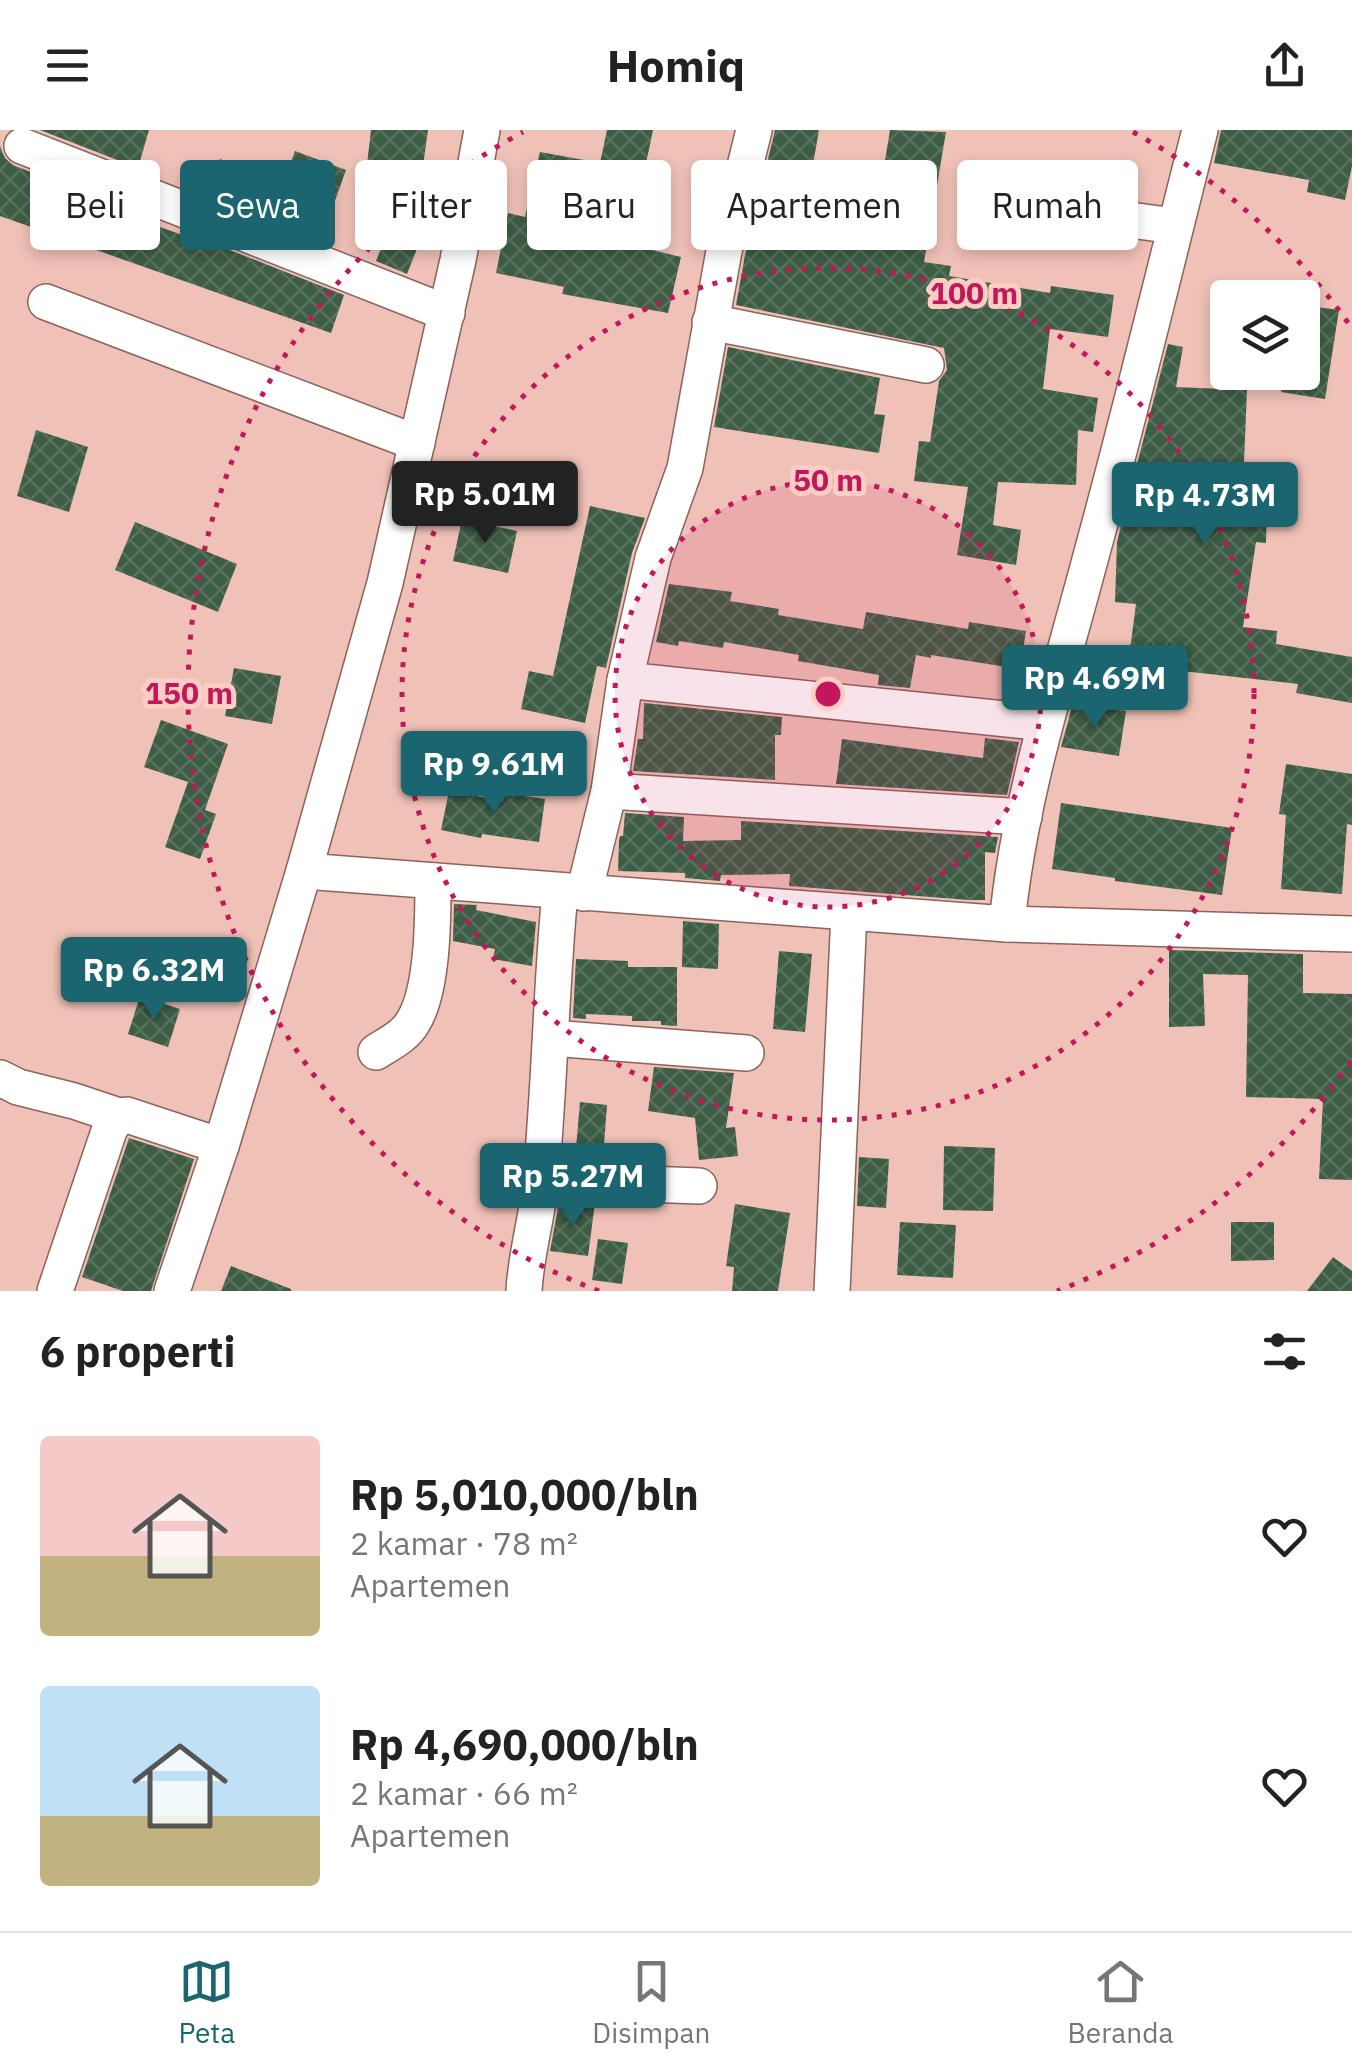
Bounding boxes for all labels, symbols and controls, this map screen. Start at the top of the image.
text: Homiq [607,36,745,94]
icon: menu [40,38,95,93]
icon: share [1257,38,1312,93]
chip: Beli [30,160,160,250]
chip: Sewa [180,160,335,250]
chip: Filter [355,160,507,250]
chip: Baru [527,160,671,250]
chip: Apartemen [691,160,937,250]
chip: Rumah [957,160,1138,250]
text: 100 m [930,273,1018,312]
map controls [1210,280,1320,390]
button: layers [1210,280,1320,390]
text: 50 m [793,460,863,499]
pin: Rp 5.01M [382,461,588,546]
pin: Rp 4.73M [1102,462,1308,547]
text: Rp 5.01M [414,472,556,514]
text: Rp 4.73M [1134,473,1276,515]
pin: Rp 4.69M [992,645,1198,730]
text: Rp 4.69M [1024,656,1166,698]
text: 150 m [145,673,233,712]
centre of rings [810,676,846,712]
pin: Rp 9.61M [391,731,597,816]
text: Rp 9.61M [423,742,565,784]
pin: Rp 6.32M [51,937,257,1022]
text: Rp 6.32M [83,948,225,990]
pin: Rp 5.27M [470,1143,676,1228]
text: Rp 5.27M [502,1154,644,1196]
text: 6 properti [40,1324,235,1379]
icon: filters [1257,1324,1312,1379]
text: Rp 5,010,000/bln [350,1467,699,1522]
icon: home [120,1476,240,1596]
icon: heart [1257,1509,1312,1564]
text: 2 kamar · 78 m² [350,1522,578,1564]
text: Apartemen [350,1564,510,1606]
text: Rp 4,690,000/bln [350,1717,699,1772]
icon: home [120,1726,240,1846]
icon: heart [1257,1759,1312,1814]
text: 2 kamar · 66 m² [350,1772,578,1814]
text: Apartemen [350,1814,510,1856]
tab: Peta [179,1954,235,2051]
tab: Disimpan [592,1954,710,2051]
tab: Beranda [1068,1954,1173,2051]

